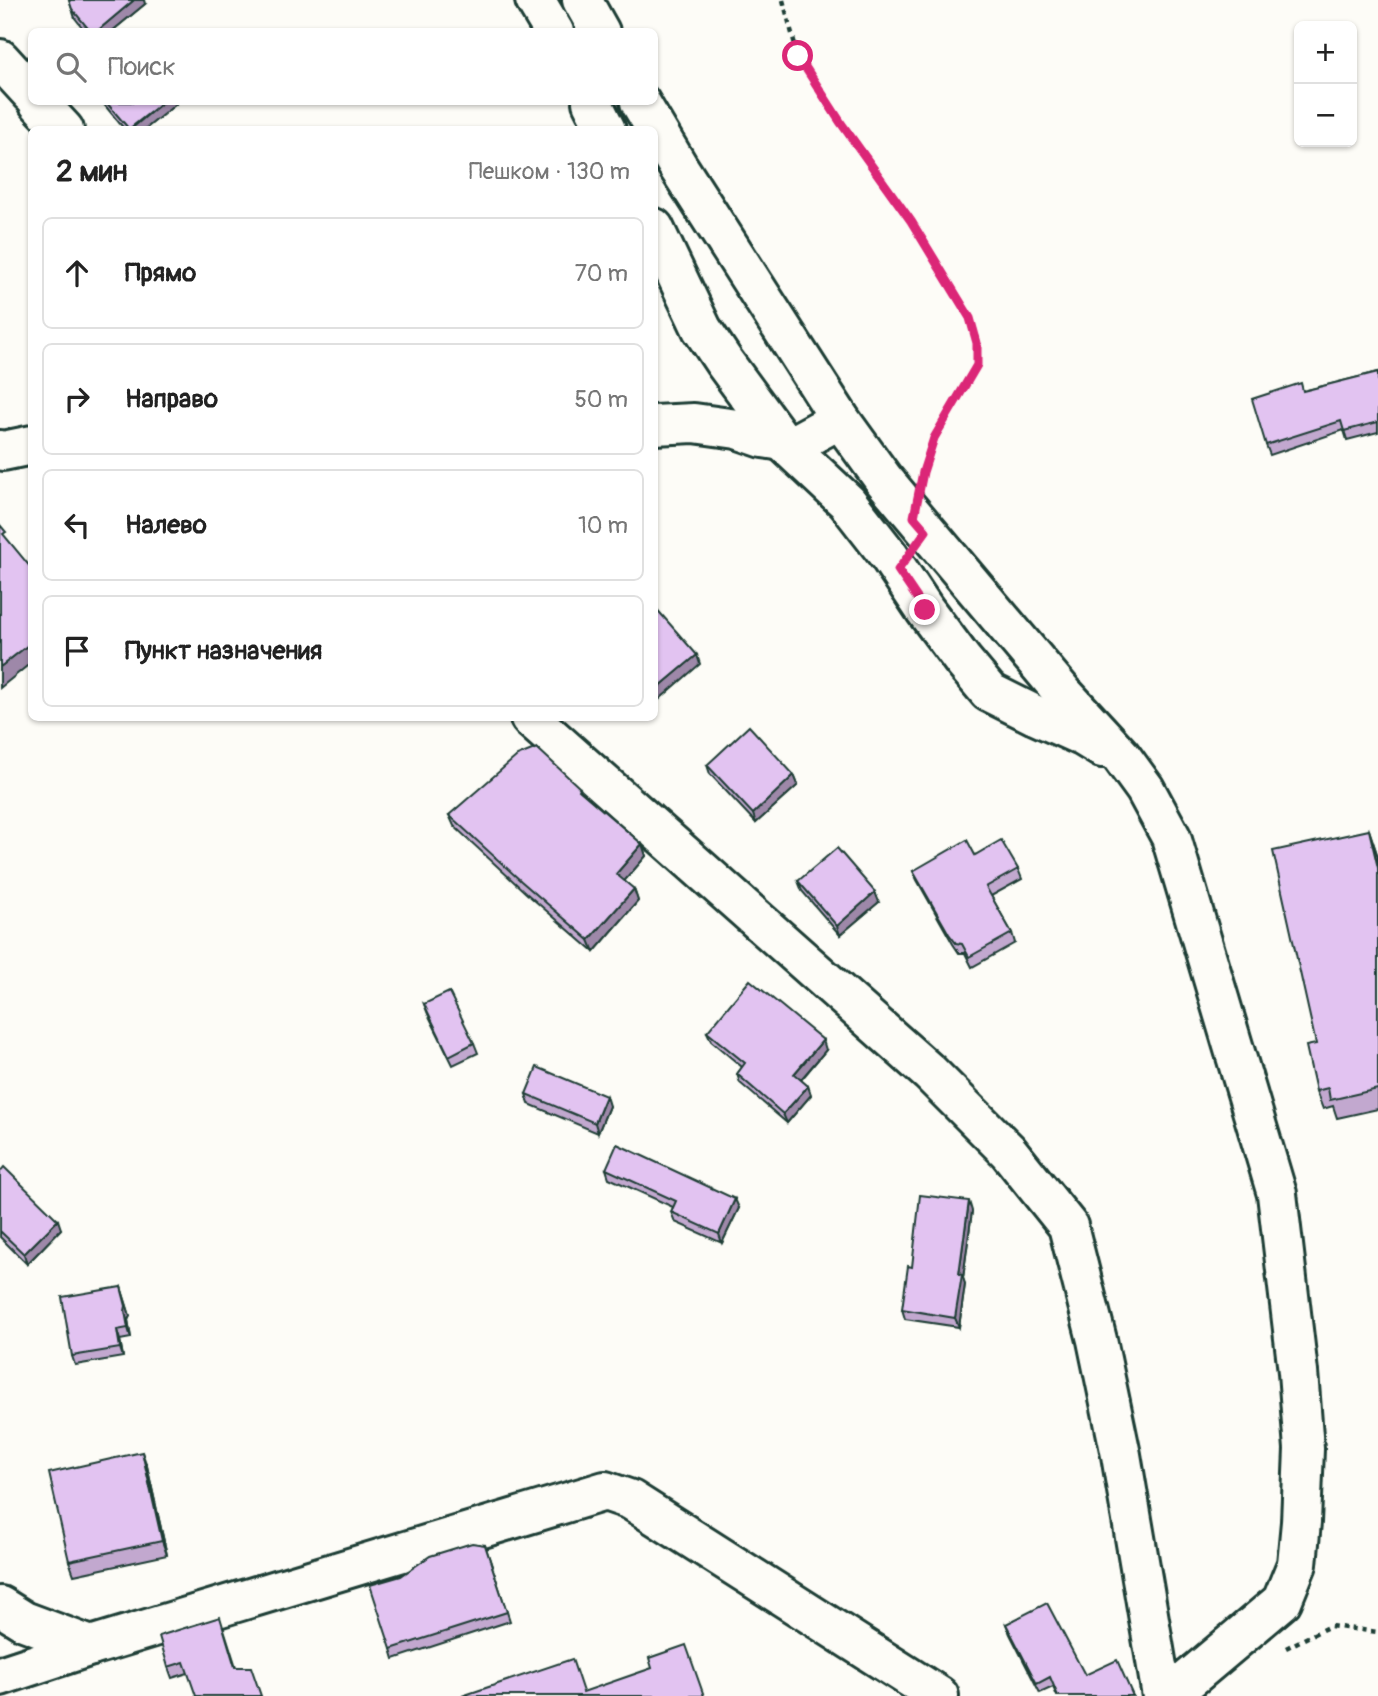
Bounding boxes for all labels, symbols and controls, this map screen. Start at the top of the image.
map controls [1294,21,1357,147]
button: + [1294,21,1357,84]
search box [28,28,658,105]
route start [782,40,813,71]
icon: search [52,48,90,86]
text: Поиск [108,51,176,83]
button: − [1294,84,1357,147]
text: 2 мин [56,153,127,190]
text: Пешком · 130 m [469,157,630,186]
icon: ahead [58,254,96,292]
text: Прямо [125,257,196,289]
text: 70 m [575,259,628,288]
icon: right [58,380,96,418]
text: Направо [125,383,218,415]
text: 50 m [574,385,628,414]
icon: left [58,506,96,544]
text: Налево [125,509,207,541]
text: 10 m [578,511,628,540]
route end [909,594,940,625]
icon: arrive [58,632,96,670]
text: Пункт назначения [125,635,322,667]

